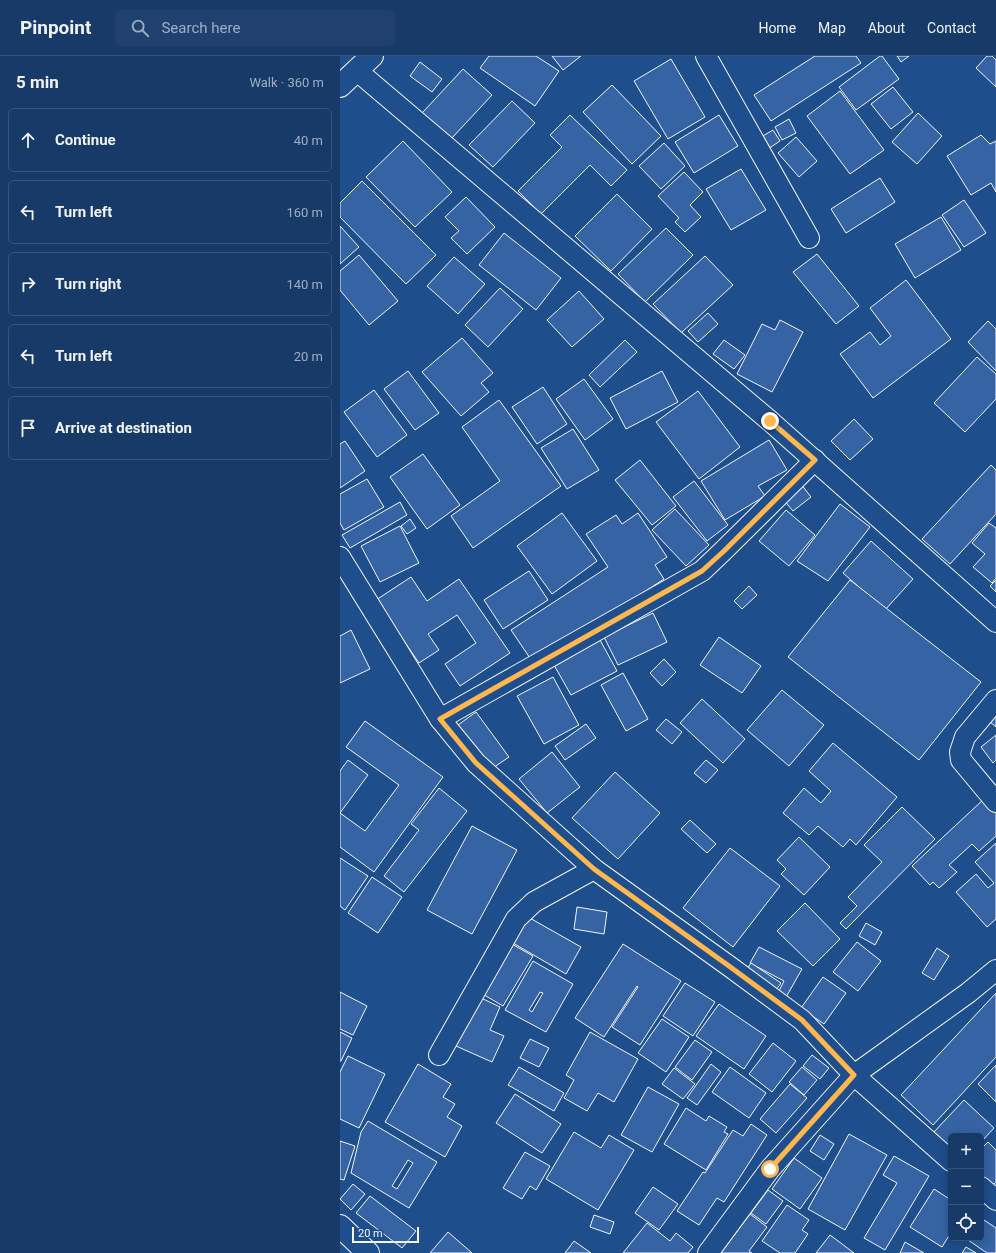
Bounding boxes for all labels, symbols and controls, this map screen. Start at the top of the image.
search box [115,10,395,46]
text: Pinpoint [20,16,91,39]
icon: search [129,17,151,39]
text: Search here [161,19,240,37]
text: Home [758,20,796,36]
text: Map [818,20,846,36]
text: About [868,20,905,36]
text: Contact [927,20,976,36]
text: 5 min [16,72,59,92]
text: Walk · 360 m [249,75,324,90]
icon: ahead [17,129,39,151]
text: Continue [55,131,116,149]
text: 40 m [294,133,323,148]
icon: left [17,201,39,223]
text: Turn left [55,203,112,221]
text: 160 m [286,205,323,220]
icon: right [17,273,39,295]
text: Turn right [55,275,121,293]
text: 140 m [286,277,323,292]
icon: left [17,345,39,367]
text: Turn left [55,347,112,365]
text: 20 m [294,349,323,364]
route end [761,412,779,430]
icon: arrive [17,417,39,439]
text: Arrive at destination [55,419,192,437]
map controls [948,1133,984,1241]
button: + [948,1133,984,1169]
route start [761,1160,779,1178]
button: − [948,1169,984,1205]
button: locate [948,1205,984,1241]
scale bar [352,1225,419,1244]
text: 20 m [358,1227,383,1240]

